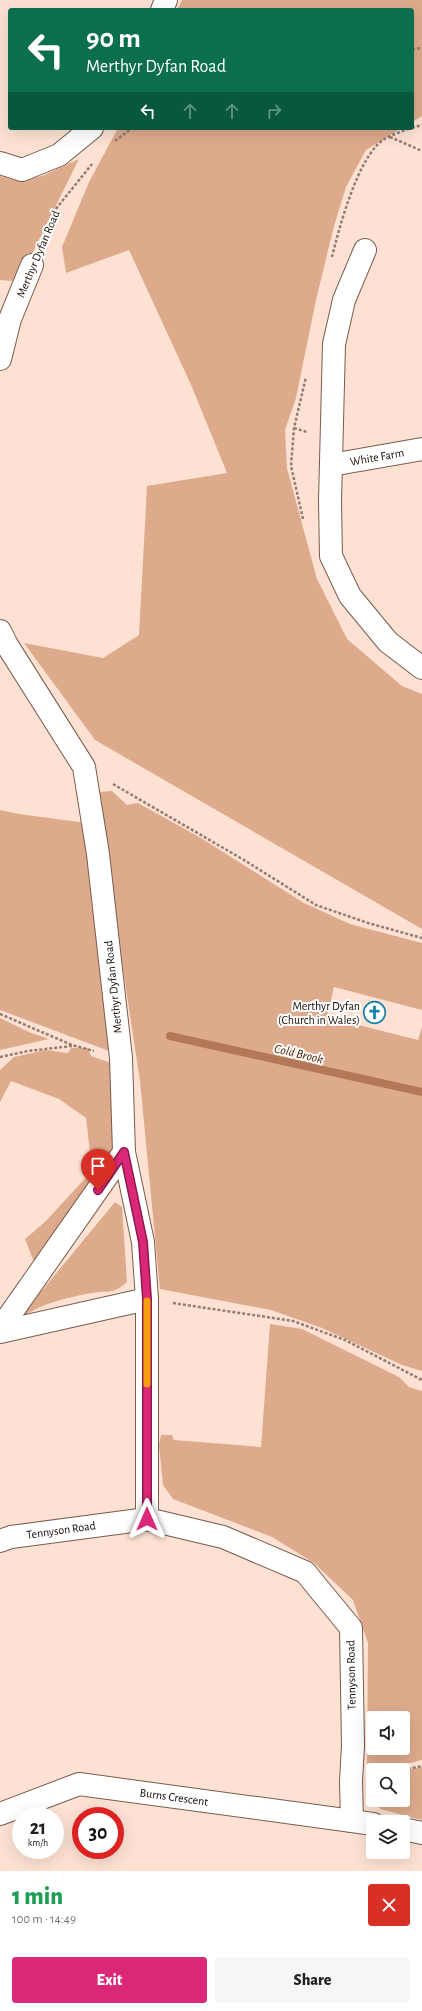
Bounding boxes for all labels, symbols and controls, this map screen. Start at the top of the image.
icon: left [20,24,72,76]
text: 90 m [86,25,141,53]
text: Merthyr Dyfan Road [86,58,226,76]
icon: left [137,100,159,122]
icon: ahead [179,100,201,122]
icon: ahead [221,100,243,122]
icon: right [263,100,285,122]
street label: Merthyr Dyfan Road [14,209,63,300]
street label: White Farm [349,446,405,468]
street label: Merthyr Dyfan Road [102,940,125,1034]
place label: Merthyr Dyfan (Church in Wales) [278,1000,360,1026]
church icon: Merthyr Dyfan (Church in Wales) [362,1000,388,1026]
water label: Cold Brook [273,1043,324,1066]
pin [81,1149,115,1190]
icon: arrive [87,1155,109,1177]
position arrow [126,1498,168,1540]
street label: Tennyson Road [25,1519,97,1542]
street label: Tennyson Road [344,1640,359,1710]
map controls [366,1711,410,1859]
button: sound [366,1711,410,1755]
button: search [366,1763,410,1807]
street label: Burns Crescent [139,1786,209,1808]
speed limit sign: 30 [72,1807,124,1859]
button: layers [366,1815,410,1859]
text: 21 [30,1818,46,1838]
text: km/h [28,1838,48,1848]
button: close [368,1884,410,1926]
text: 1 min [12,1885,63,1909]
text: 100 m · 14:49 [12,1913,76,1926]
button: Exit [12,1957,207,2003]
button: Share [215,1957,410,2003]

